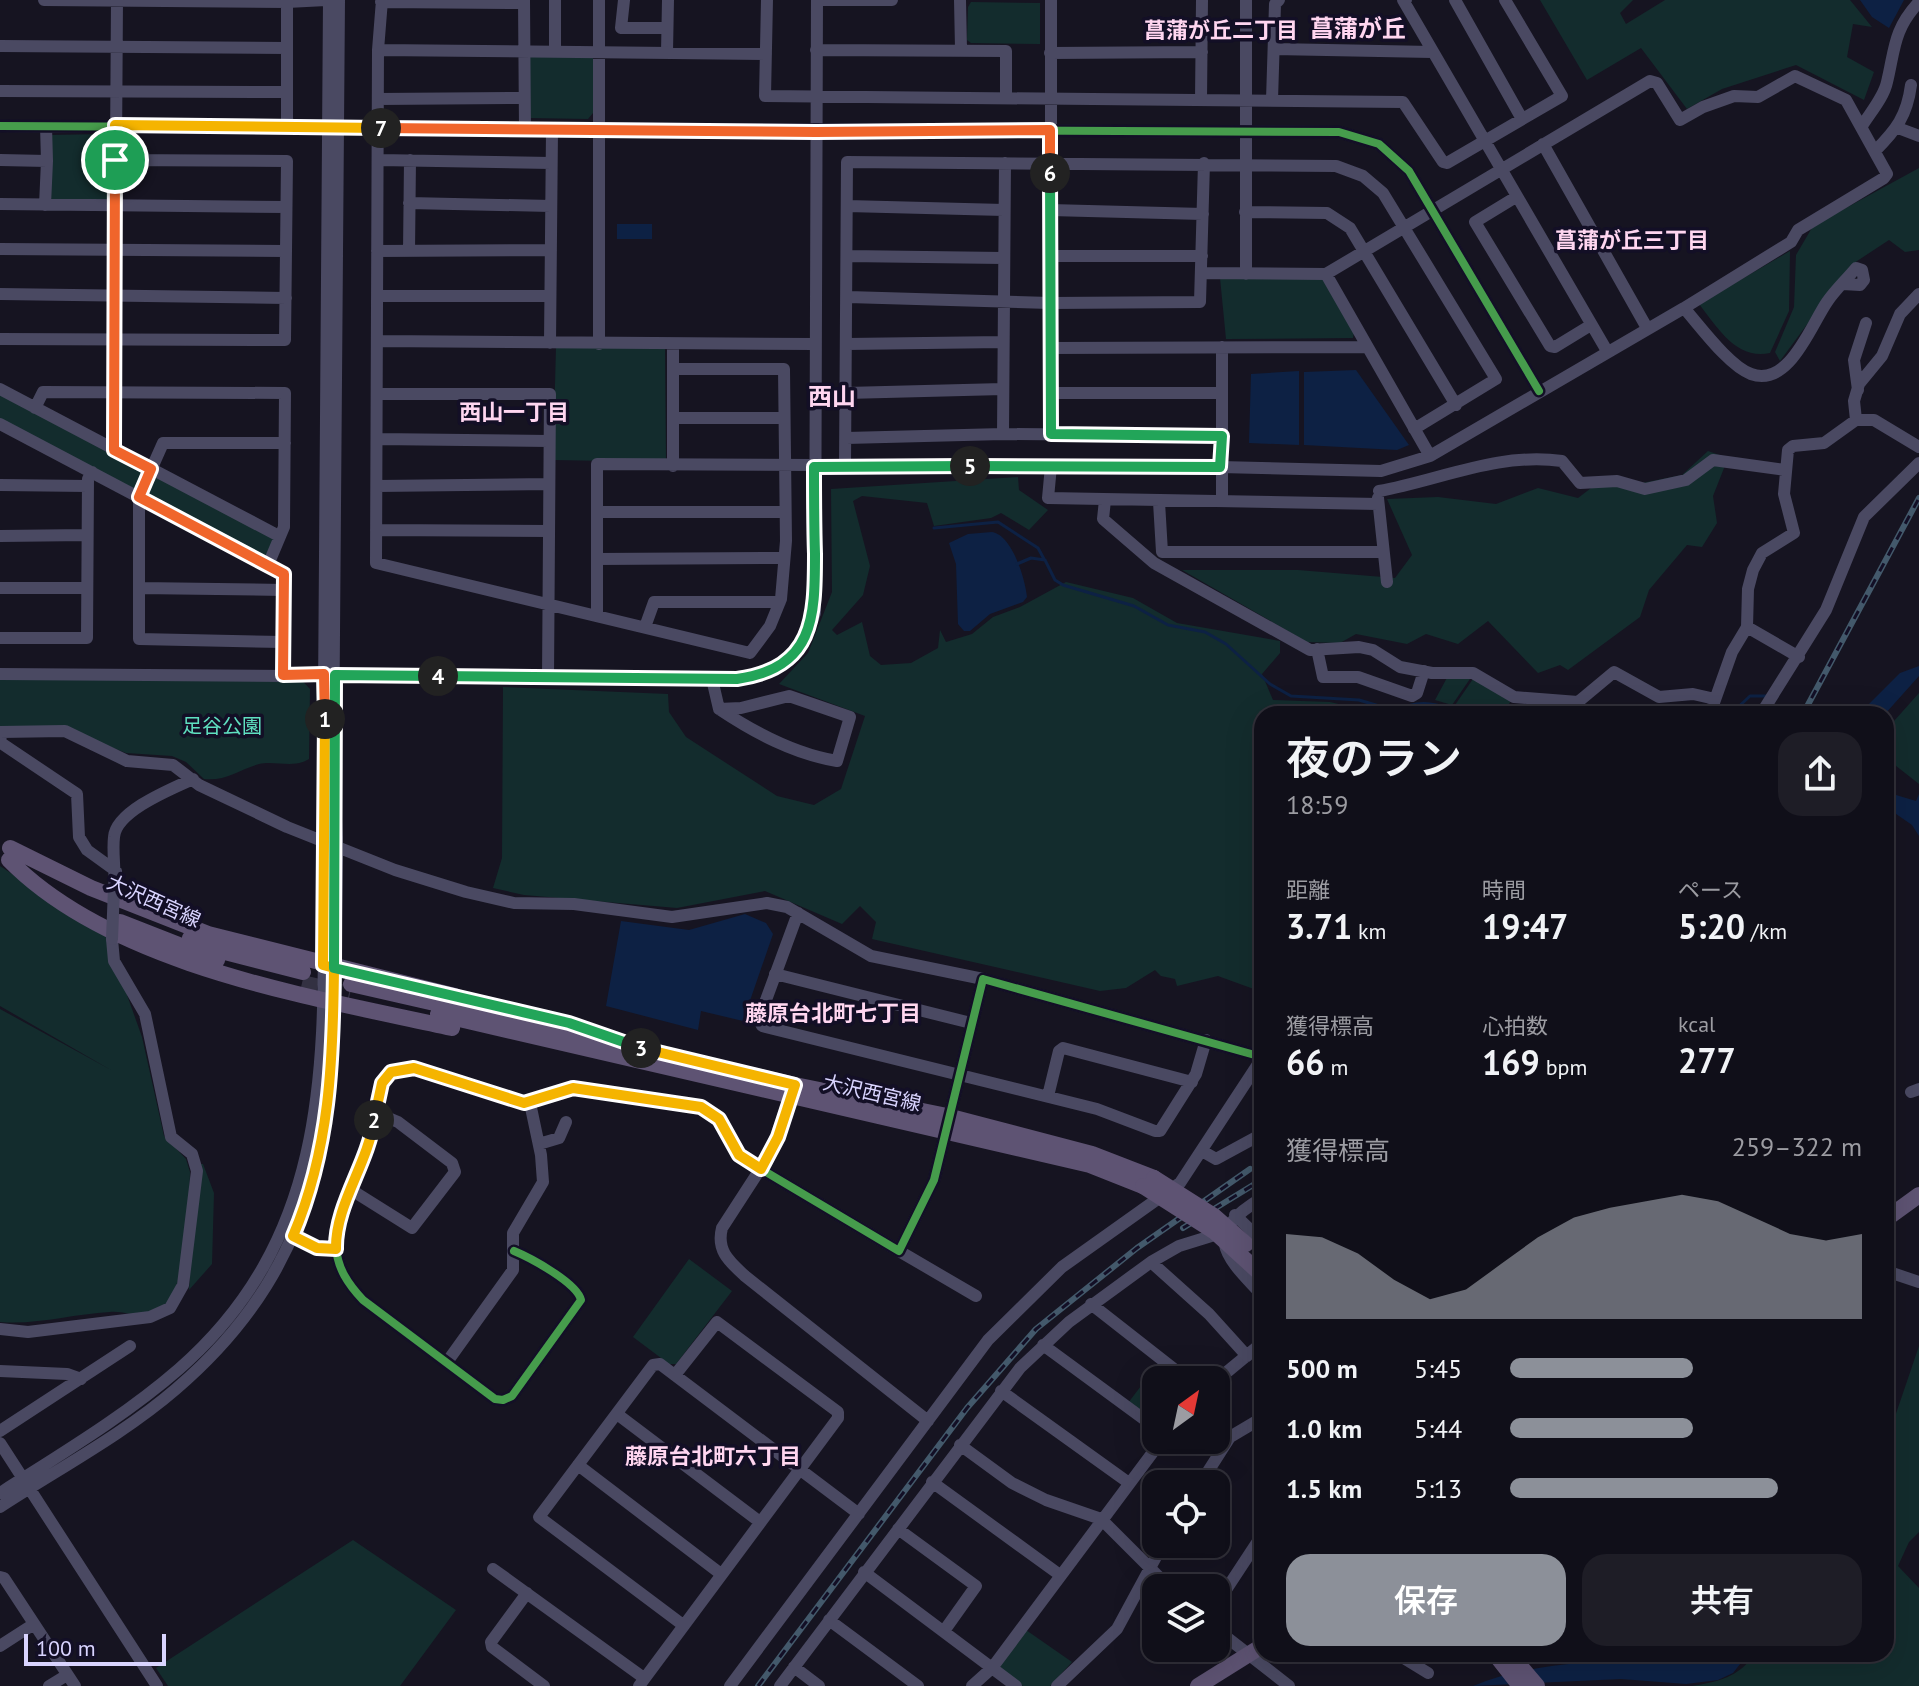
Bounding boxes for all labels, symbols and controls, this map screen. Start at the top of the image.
district label: 菖蒲が丘 [1310,13,1406,44]
district label: 菖蒲が丘二丁目 [1144,16,1298,44]
pin: 7 [361,108,401,148]
text: 7 [375,114,387,142]
pin [81,126,149,194]
icon: arrive [93,138,137,182]
pin: 6 [1030,153,1070,193]
text: 6 [1044,159,1056,187]
district label: 菖蒲が丘三丁目 [1555,226,1709,254]
district label: 西山 [808,381,856,412]
district label: 西山一丁目 [459,398,569,426]
pin: 5 [950,446,990,486]
text: 5 [964,452,976,480]
pin: 4 [418,656,458,696]
text: 4 [432,662,444,690]
pin: 1 [305,699,345,739]
text: 1 [319,705,331,733]
park label: 足谷公園 [182,713,262,739]
text: 夜のラン [1286,729,1462,786]
button: share [1778,732,1862,816]
text: 18:59 [1286,788,1348,821]
street label: 大沢西宮線 [103,869,205,933]
text: 距離 [1286,876,1330,904]
text: 時間 [1482,876,1526,904]
text: ペース [1678,876,1743,904]
text: 3.71 [1286,904,1352,948]
text: 19:47 [1482,904,1568,948]
text: 5:20 [1678,904,1745,948]
text: km [1352,917,1386,945]
text: /km [1745,917,1787,945]
district label: 藤原台北町七丁目 [745,999,921,1027]
text: kcal [1678,1010,1716,1038]
text: 獲得標高 [1286,1012,1374,1040]
text: 心拍数 [1482,1012,1548,1040]
pin: 3 [621,1028,661,1068]
text: 3 [635,1034,647,1062]
text: 277 [1678,1038,1736,1082]
text: 66 [1286,1040,1325,1084]
text: 169 [1482,1040,1540,1084]
text: m [1325,1053,1348,1081]
text: bpm [1540,1053,1587,1081]
street label: 大沢西宮線 [820,1069,924,1117]
pin: 2 [354,1100,394,1140]
text: 2 [368,1106,380,1134]
text: 259–322 m [1732,1130,1862,1163]
text: 獲得標高 [1286,1134,1390,1167]
text: 500 m [1286,1352,1358,1385]
text: 5:45 [1414,1352,1462,1385]
north arrow [1142,1366,1230,1454]
map controls [1142,1366,1230,1662]
text: 1.0 km [1286,1412,1362,1445]
text: 5:44 [1414,1412,1462,1445]
district label: 藤原台北町六丁目 [625,1442,801,1470]
button: locate [1142,1470,1230,1558]
text: 1.5 km [1286,1472,1362,1505]
text: 5:13 [1414,1472,1462,1505]
button: 保存 [1286,1554,1566,1646]
button: 共有 [1582,1554,1862,1646]
button: layers [1142,1574,1230,1662]
scale bar [24,1630,166,1666]
text: 100 m [36,1634,96,1662]

